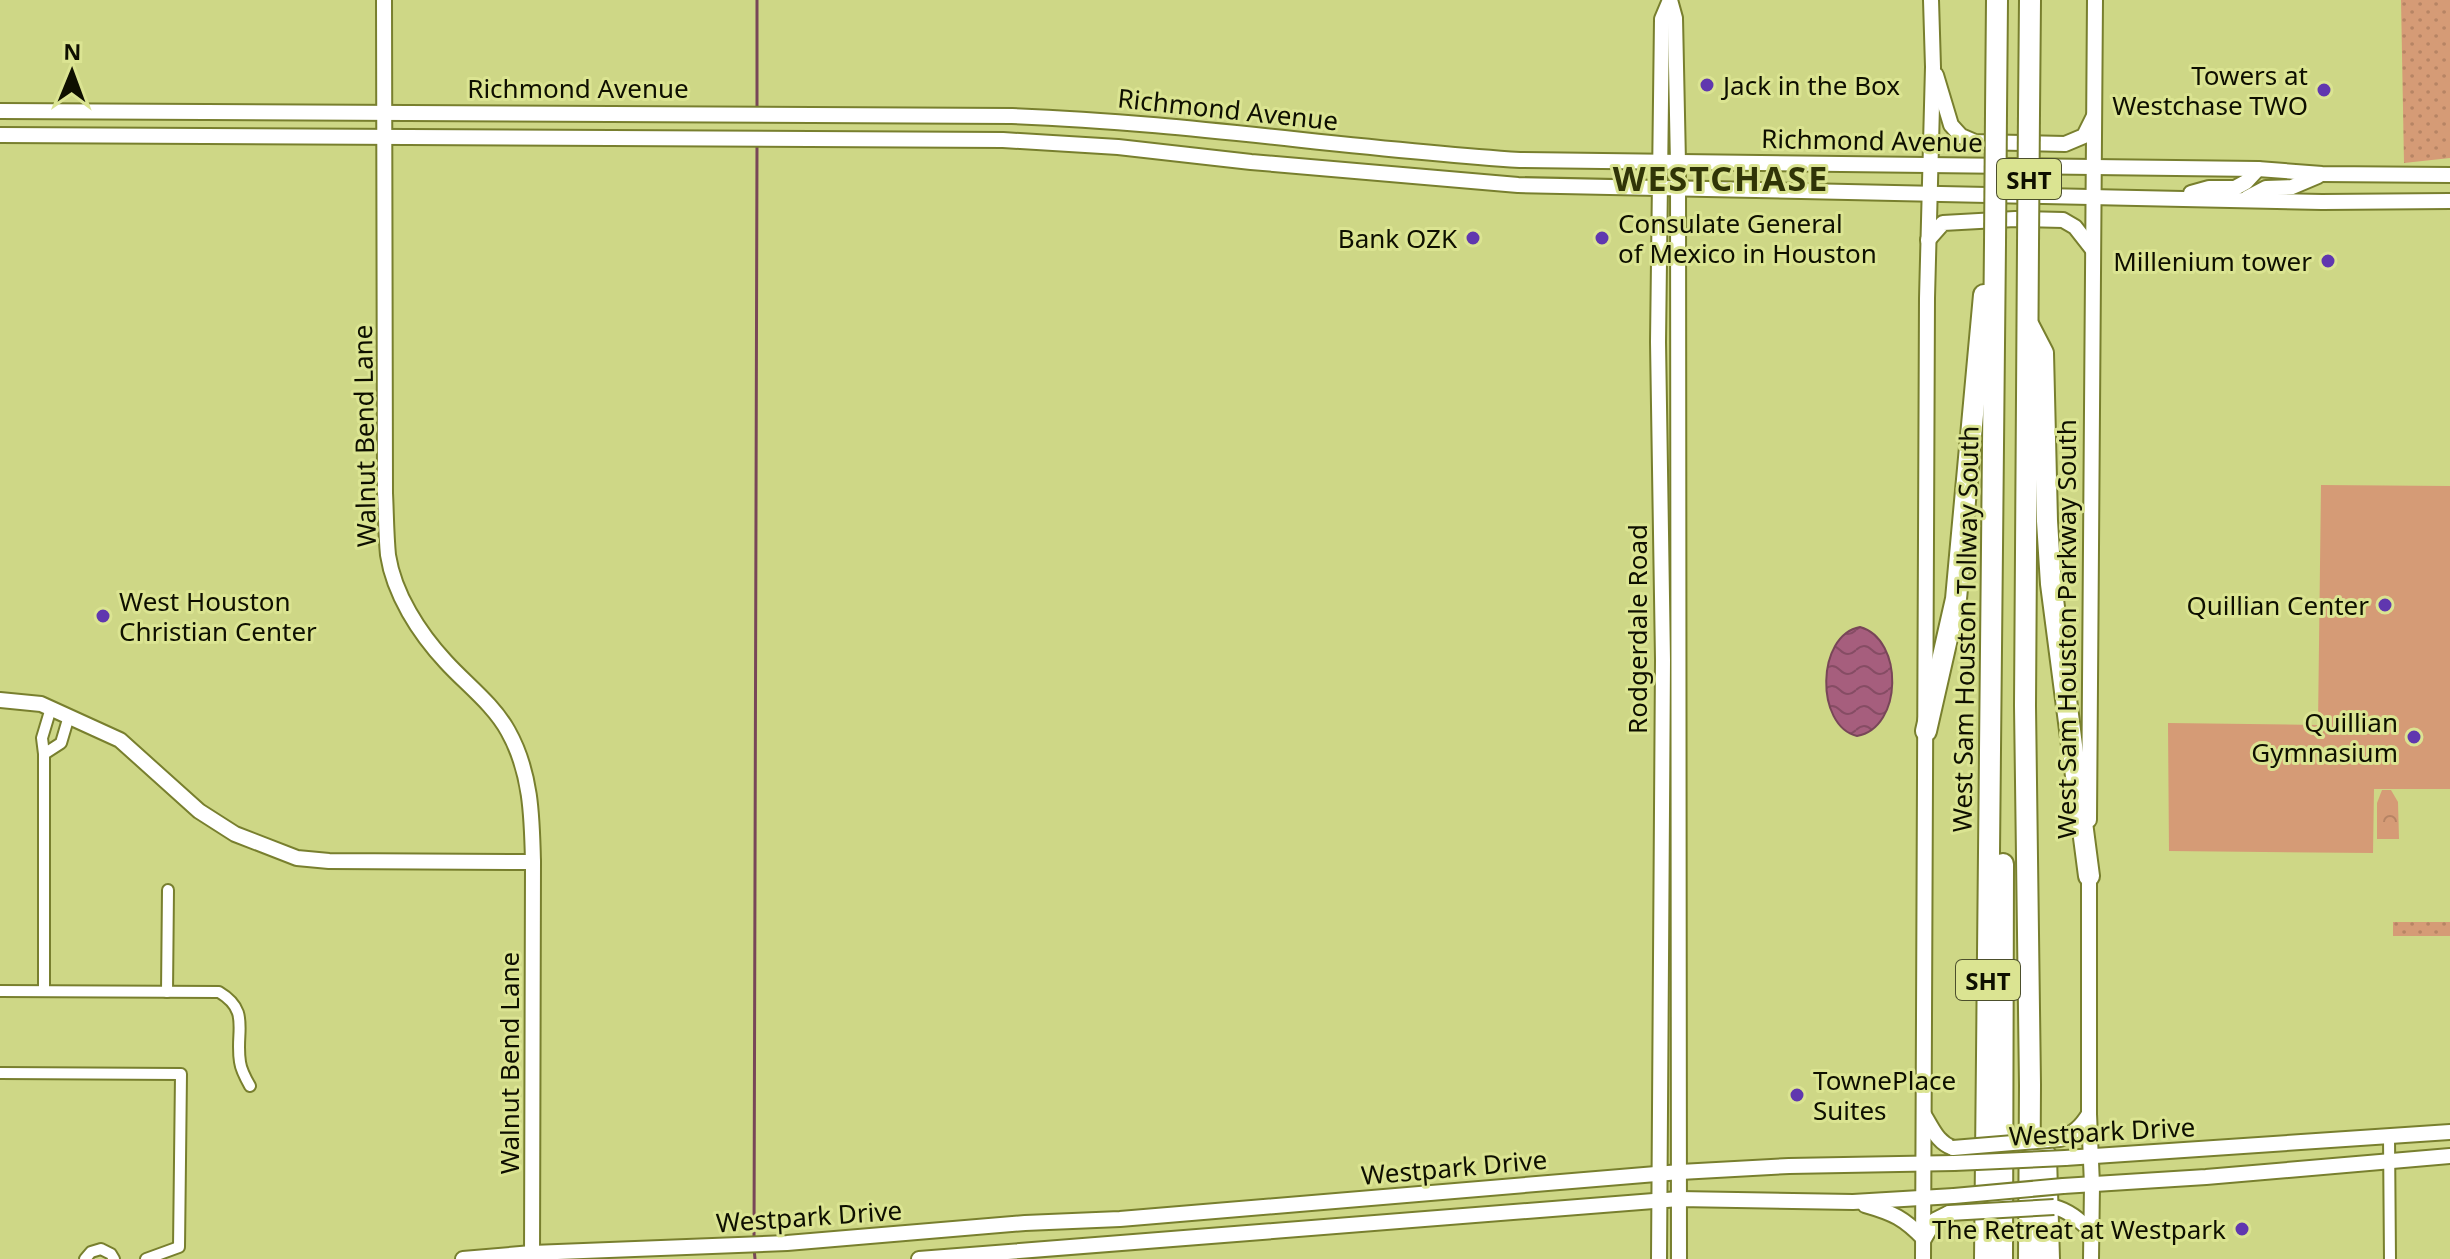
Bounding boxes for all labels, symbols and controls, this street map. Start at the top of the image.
north arrow [32,32,112,112]
text: N [63,36,82,66]
place label: Towers at Westchase TWO [2112,57,2308,123]
place label: Jack in the Box [1720,67,1900,103]
street label: Richmond Avenue [467,70,689,106]
marker: Jack in the Box [1698,76,1716,94]
street label: Richmond Avenue [1116,80,1340,138]
marker: Towers at Westchase TWO [2315,81,2333,99]
street label: Richmond Avenue [1761,120,1983,160]
district label: WESTCHASE [1613,155,1829,201]
road number: SHT [1997,159,2061,199]
place label: Consulate General of Mexico in Houston [1618,205,1877,271]
place label: Bank OZK [1338,220,1458,256]
marker: Bank OZK [1464,229,1482,247]
marker: Consulate General of Mexico in Houston [1593,229,1611,247]
place label: Millenium tower [2113,243,2312,279]
marker: Millenium tower [2319,252,2337,270]
street label: Walnut Bend Lane [344,324,384,548]
street label: West Sam Houston Parkway South [2048,419,2084,839]
street label: West Sam Houston Tollway South [1943,425,1987,833]
street label: Rodgerdale Road [1619,524,1655,734]
place label: West Houston Christian Center [119,583,317,649]
place label: Quillian Center [2186,587,2369,623]
marker: Quillian Center [2376,596,2394,614]
marker: West Houston Christian Center [94,607,112,625]
place label: Quillian Gymnasium [2251,704,2398,770]
marker: Quillian Gymnasium [2405,728,2423,746]
street label: Walnut Bend Lane [491,952,527,1174]
road number: SHT [1956,960,2020,1000]
place label: TownePlace Suites [1813,1062,1956,1128]
marker: TownePlace Suites [1788,1086,1806,1104]
street label: Westpark Drive [2008,1108,2196,1154]
street label: Westpark Drive [1360,1141,1548,1193]
street label: Westpark Drive [715,1192,903,1240]
place label: The Retreat at Westpark [1932,1211,2226,1247]
marker: The Retreat at Westpark [2233,1220,2251,1238]

